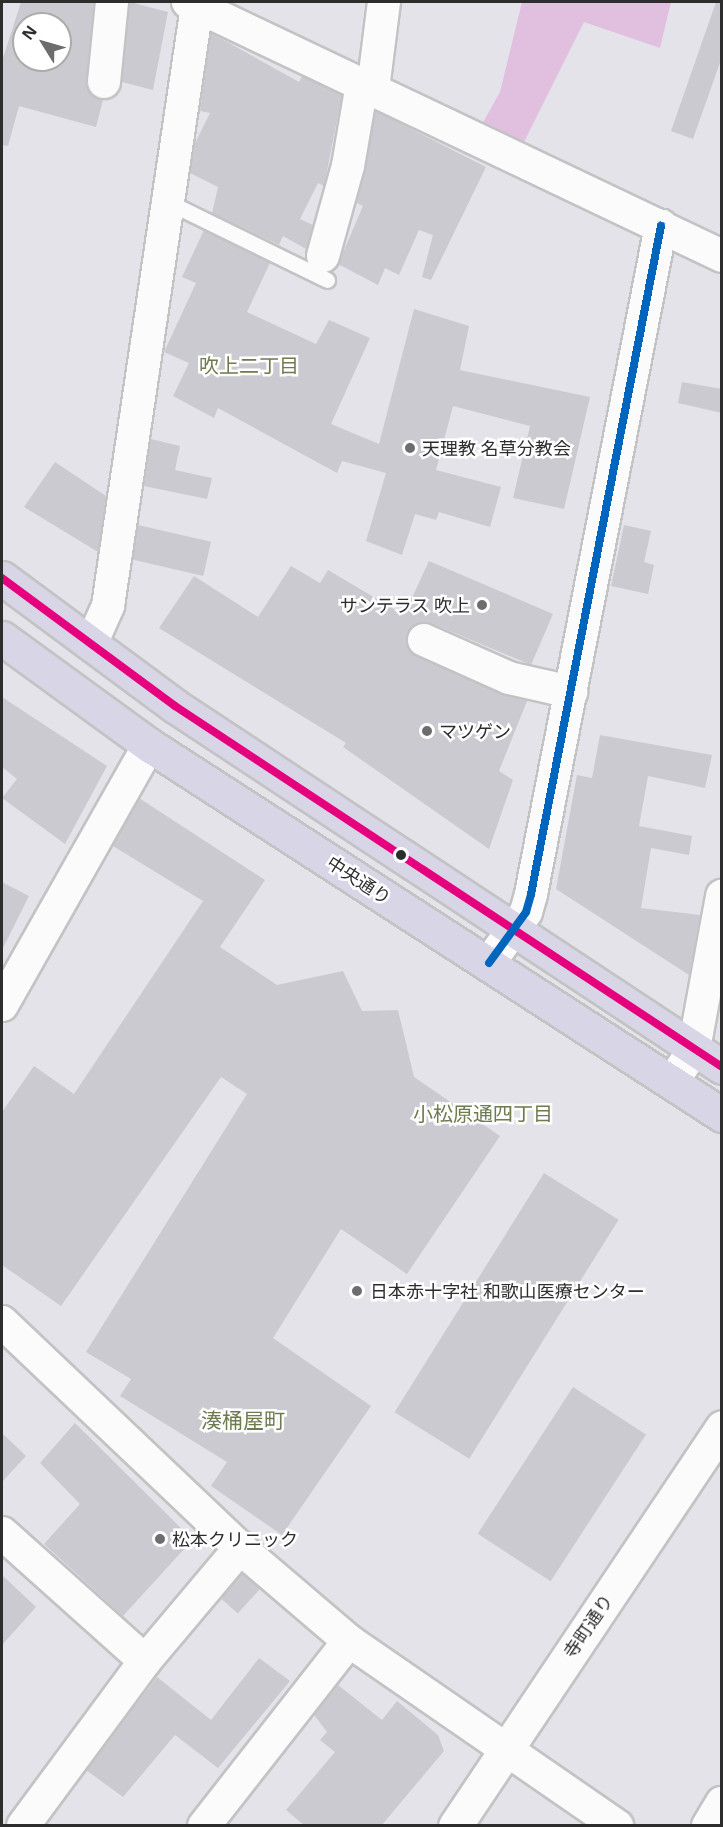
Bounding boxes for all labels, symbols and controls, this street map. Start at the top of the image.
north arrow [12,12,72,72]
text: N [17,21,42,44]
district label: 吹上二丁目 [199,353,299,377]
place label: 天理教 名草分教会 [422,437,571,459]
marker: 天理教 名草分教会 [403,441,417,455]
place label: サンテラス 吹上 [339,594,470,616]
marker: サンテラス 吹上 [475,598,489,612]
place label: マツゲン [439,720,511,742]
marker: マツゲン [420,724,434,738]
unlabelled marker [395,849,407,861]
street label: 中央通り [323,851,395,909]
district label: 小松原通四丁目 [413,1101,553,1125]
place label: 日本赤十字社 和歌山医療センター [370,1280,645,1302]
marker: 日本赤十字社 和歌山医療センター [348,1282,366,1300]
district label: 湊桶屋町 [201,1407,285,1433]
place label: 松本クリニック [172,1528,298,1550]
marker: 松本クリニック [153,1532,167,1546]
street label: 寺町通り [559,1590,617,1662]

